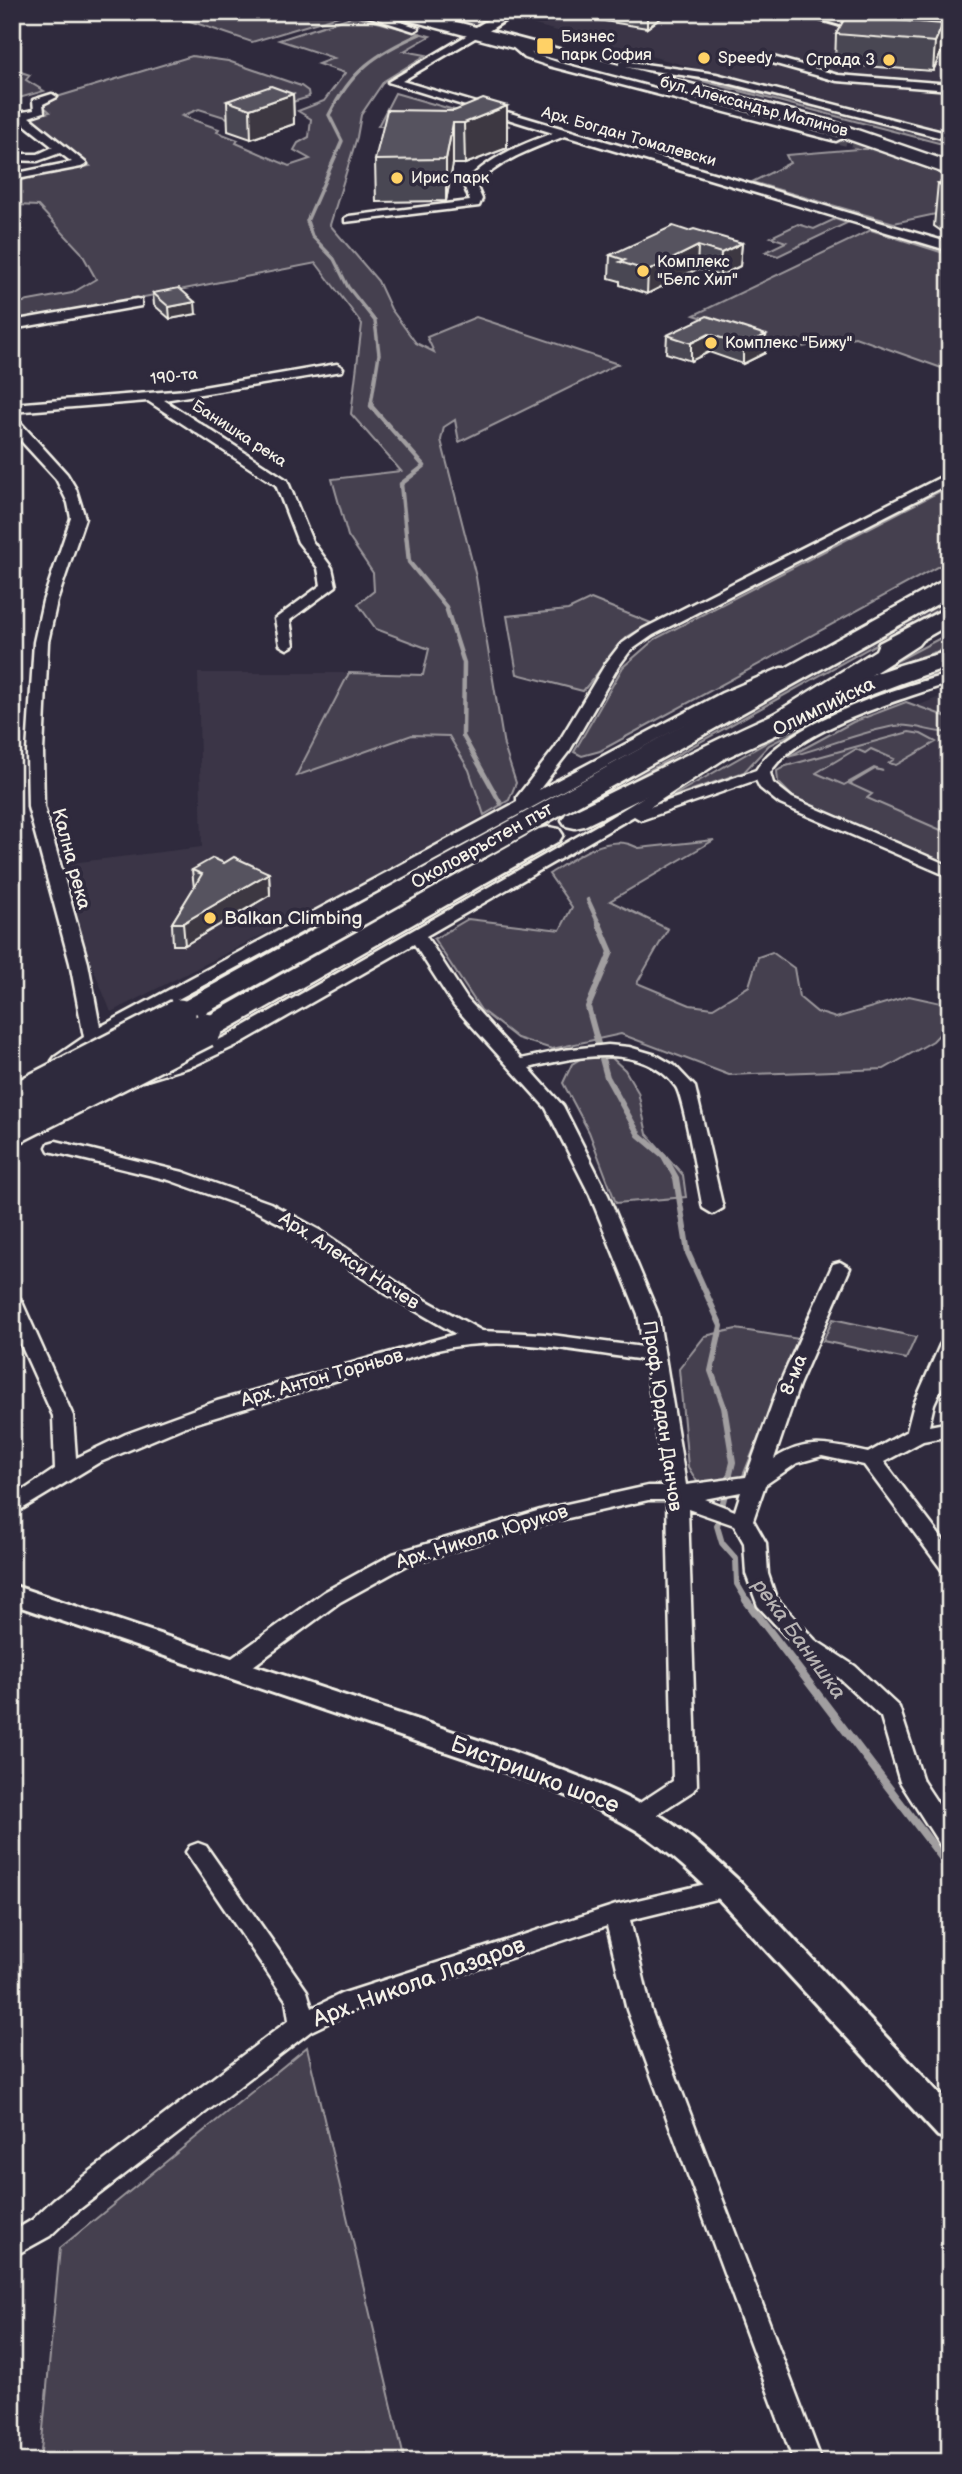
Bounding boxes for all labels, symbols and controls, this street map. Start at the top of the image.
place label: Бизнес парк София [561,28,652,65]
marker: Бизнес парк София [535,36,555,56]
place label: Speedy [718,49,773,68]
marker: Speedy [696,50,712,66]
place label: Сграда 3 [806,51,875,70]
marker: Сграда 3 [881,52,897,68]
street label: бул. Александър Малинов [658,73,851,141]
street label: Арх. Богдан Томалевски [539,103,719,171]
place label: Ирис парк [411,169,490,188]
marker: Ирис парк [389,170,405,186]
place label: Комплекс "Белс Хил" [657,253,738,290]
marker: Комплекс "Белс Хил" [635,263,651,279]
place label: Комплекс "Бижу" [725,334,852,353]
marker: Комплекс "Бижу" [703,335,719,351]
street label: 190-та [149,365,199,389]
street label: Банишка река [188,396,290,472]
street label: Олимпийска [769,672,879,742]
street label: Околовръстен път [407,797,557,894]
street label: Кална река [46,806,96,912]
place label: Balkan Climbing [224,907,363,930]
marker: Balkan Climbing [202,910,218,926]
street label: Арх. Алекси Начев [274,1206,424,1315]
street label: Проф. Юрдан Данчов [637,1319,687,1513]
street label: Арх. Антон Торньов [237,1344,406,1412]
street label: 8-ма [776,1351,812,1399]
street label: Арх. Никола Юруков [392,1500,571,1574]
water label: река Банишка [746,1573,851,1704]
street label: Бистришко шосе [447,1730,623,1820]
street label: Арх. Никола Лазаров [308,1931,529,2034]

